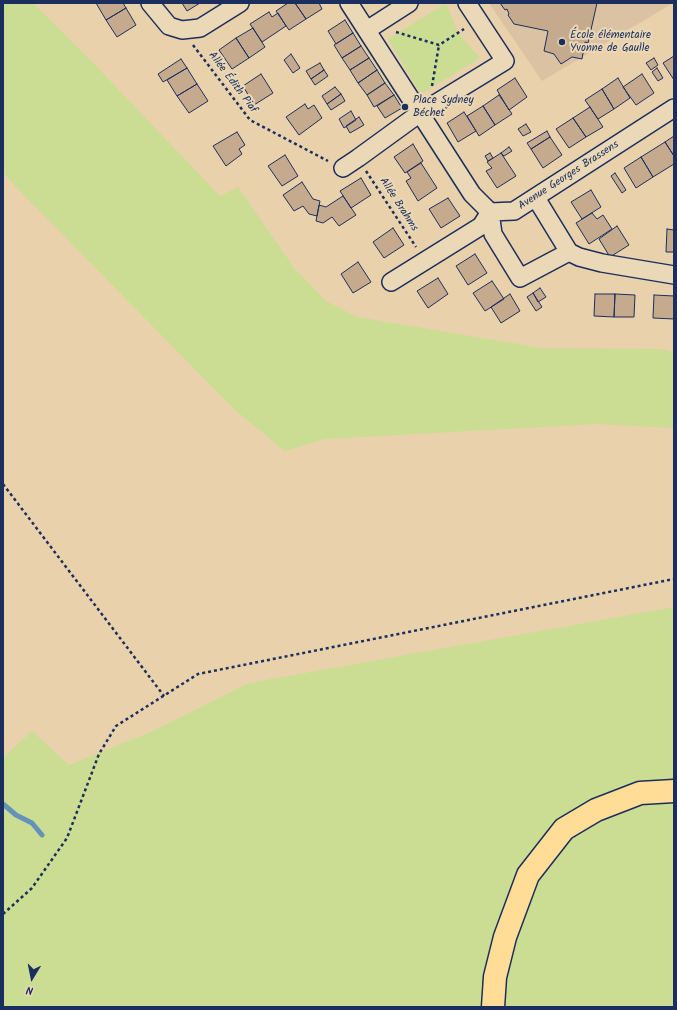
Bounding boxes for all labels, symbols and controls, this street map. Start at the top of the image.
place label: École élémentaire Yvonne de Gaulle [570,29,651,55]
marker: École élémentaire Yvonne de Gaulle [557,37,567,47]
street label: Allée Édith Piaf [205,50,259,116]
place label: Place Sydney Béchet [413,94,474,120]
marker: Place Sydney Béchet [400,102,410,112]
street label: Avenue Georges Brassens [516,139,622,213]
street label: Allée Brahms [376,176,420,234]
north arrow [12,958,52,998]
text: N [25,980,35,999]

